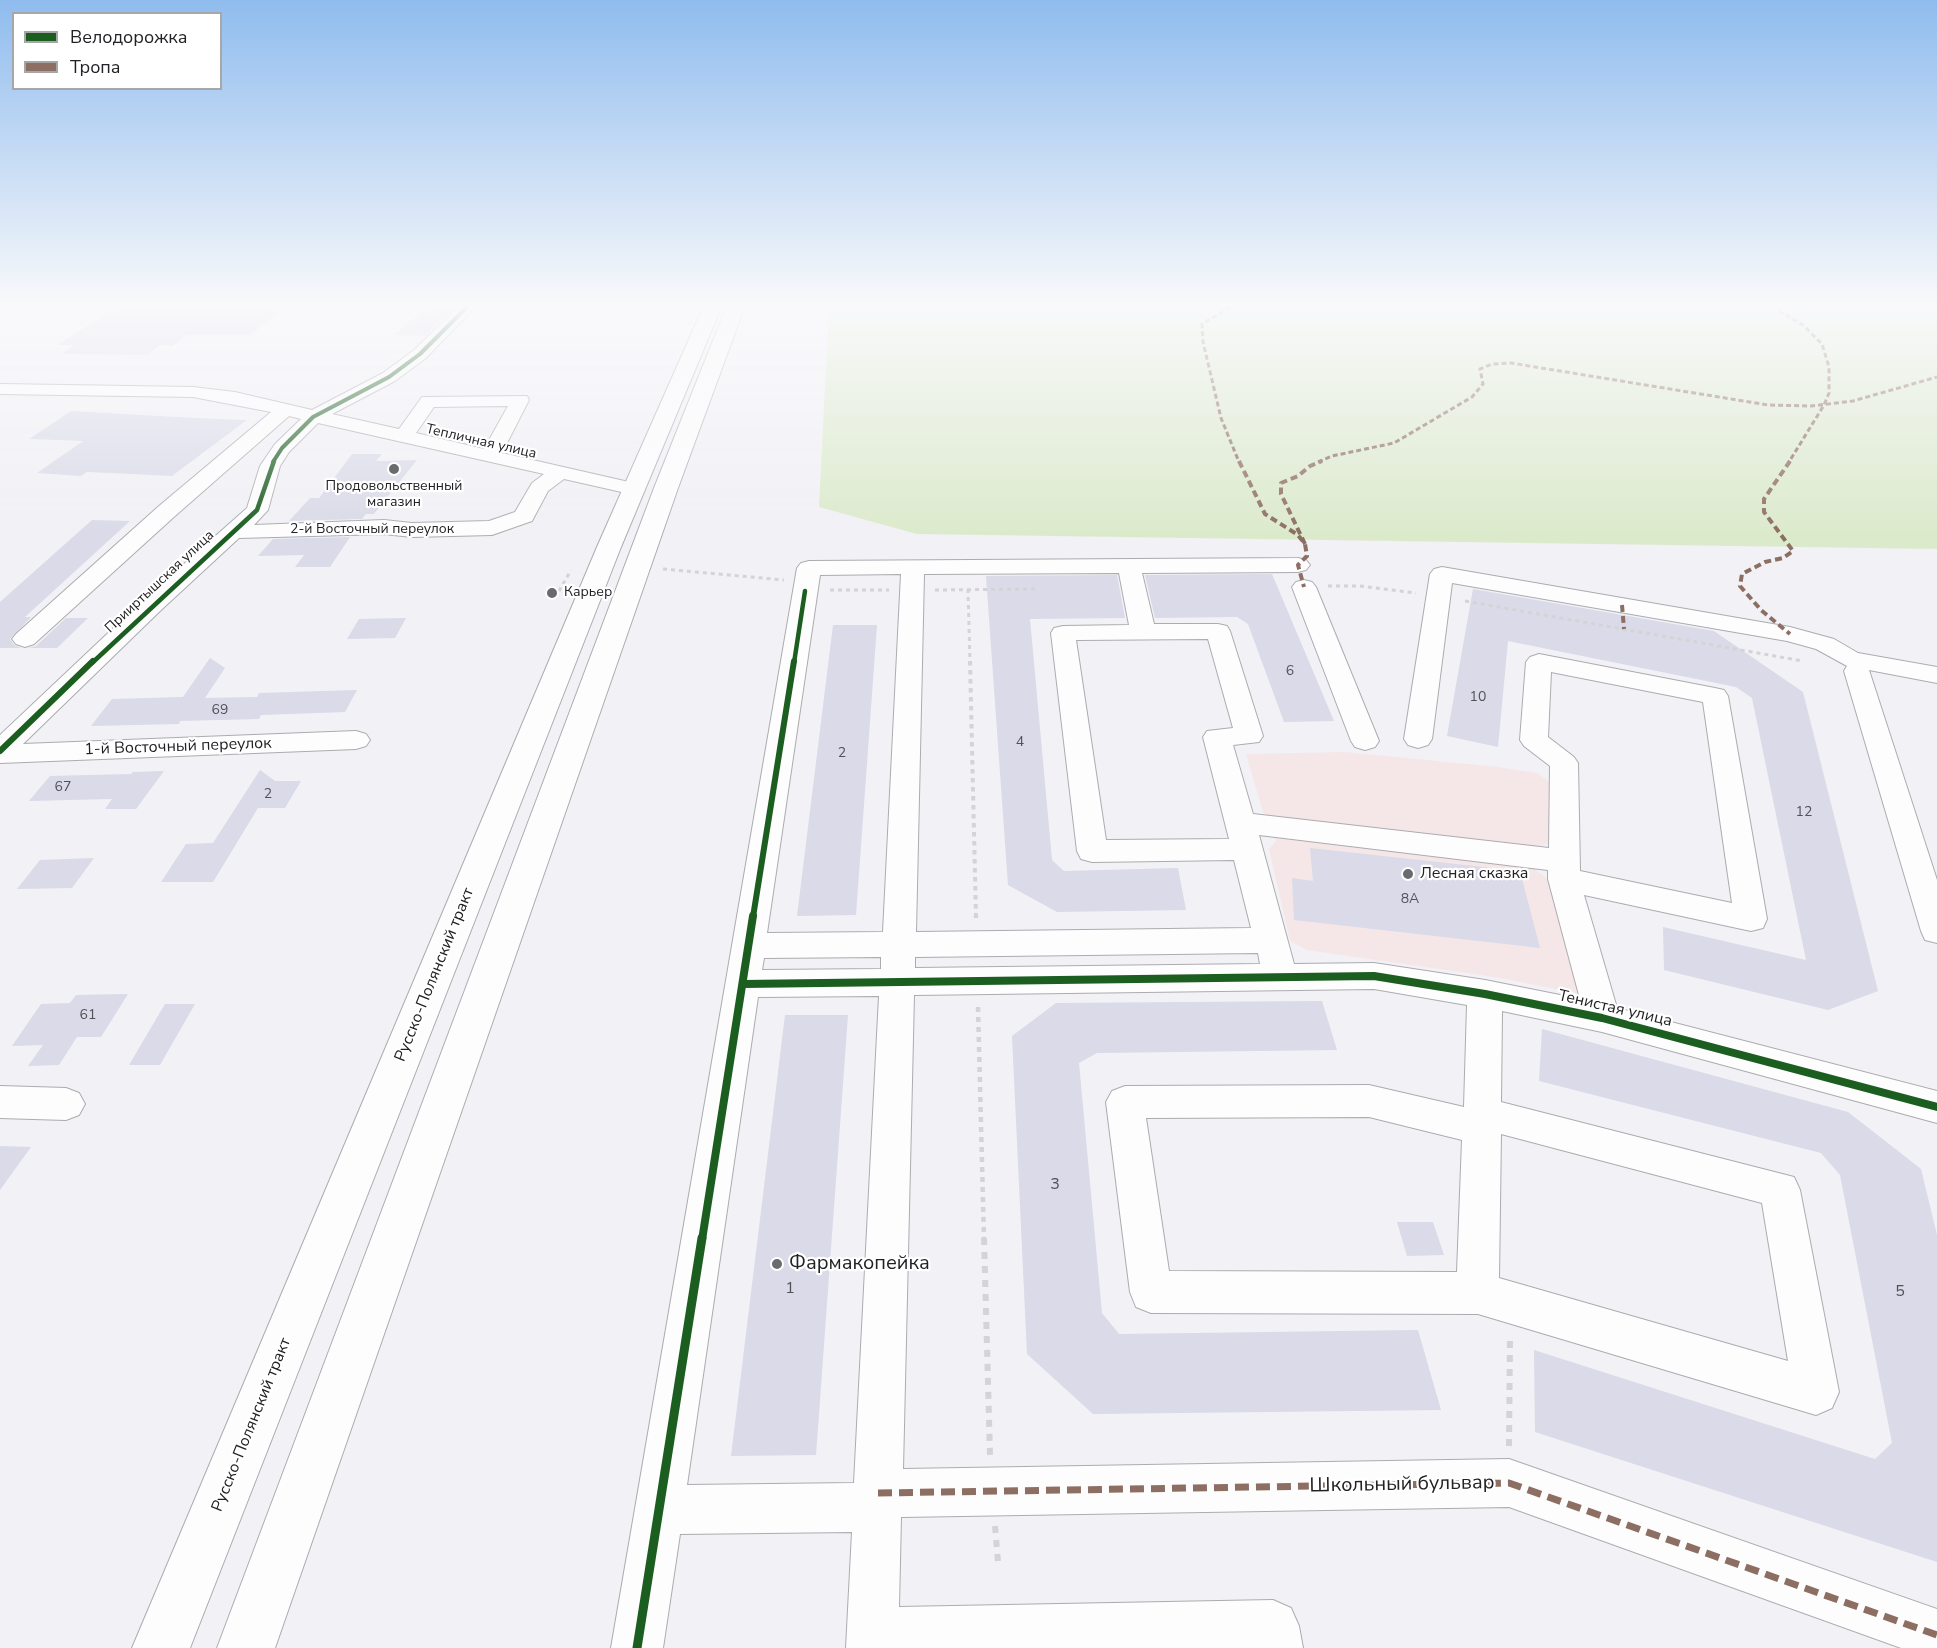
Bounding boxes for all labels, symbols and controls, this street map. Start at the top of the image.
legend [12,12,222,90]
text: Велодорожка [70,25,187,49]
text: Тропа [70,55,121,79]
street label: Тепличная улица [424,421,538,463]
marker: Продовольственный магазин [387,462,401,476]
place label: Продовольственный магазин [326,479,462,512]
street label: 2-й Восточный переулок [290,522,454,538]
street label: Прииртышская улица [102,527,218,637]
place label: Карьер [564,585,612,601]
marker: Карьер [545,586,559,600]
house number: 6 [1286,664,1294,680]
house number: 10 [1470,690,1486,706]
house number: 69 [212,703,228,719]
street label: 1-й Восточный переулок [84,734,272,760]
house number: 4 [1016,735,1024,751]
house number: 2 [838,746,846,762]
house number: 67 [55,780,71,796]
house number: 2 [264,787,272,803]
house number: 12 [1796,805,1812,821]
place label: Лесная сказка [1420,864,1528,884]
marker: Лесная сказка [1401,867,1415,881]
street label: Русско-Полянский тракт [391,885,479,1065]
house number: 8А [1401,892,1419,908]
street label: Тенистая улица [1556,987,1674,1031]
house number: 61 [80,1008,96,1024]
house number: 3 [1050,1175,1060,1195]
place label: Фармакопейка [789,1252,930,1276]
marker: Фармакопейка [770,1257,784,1271]
house number: 1 [785,1279,795,1299]
house number: 5 [1895,1282,1905,1302]
street label: Русско-Полянский тракт [208,1335,296,1515]
street label: Школьный бульвар [1309,1471,1495,1499]

